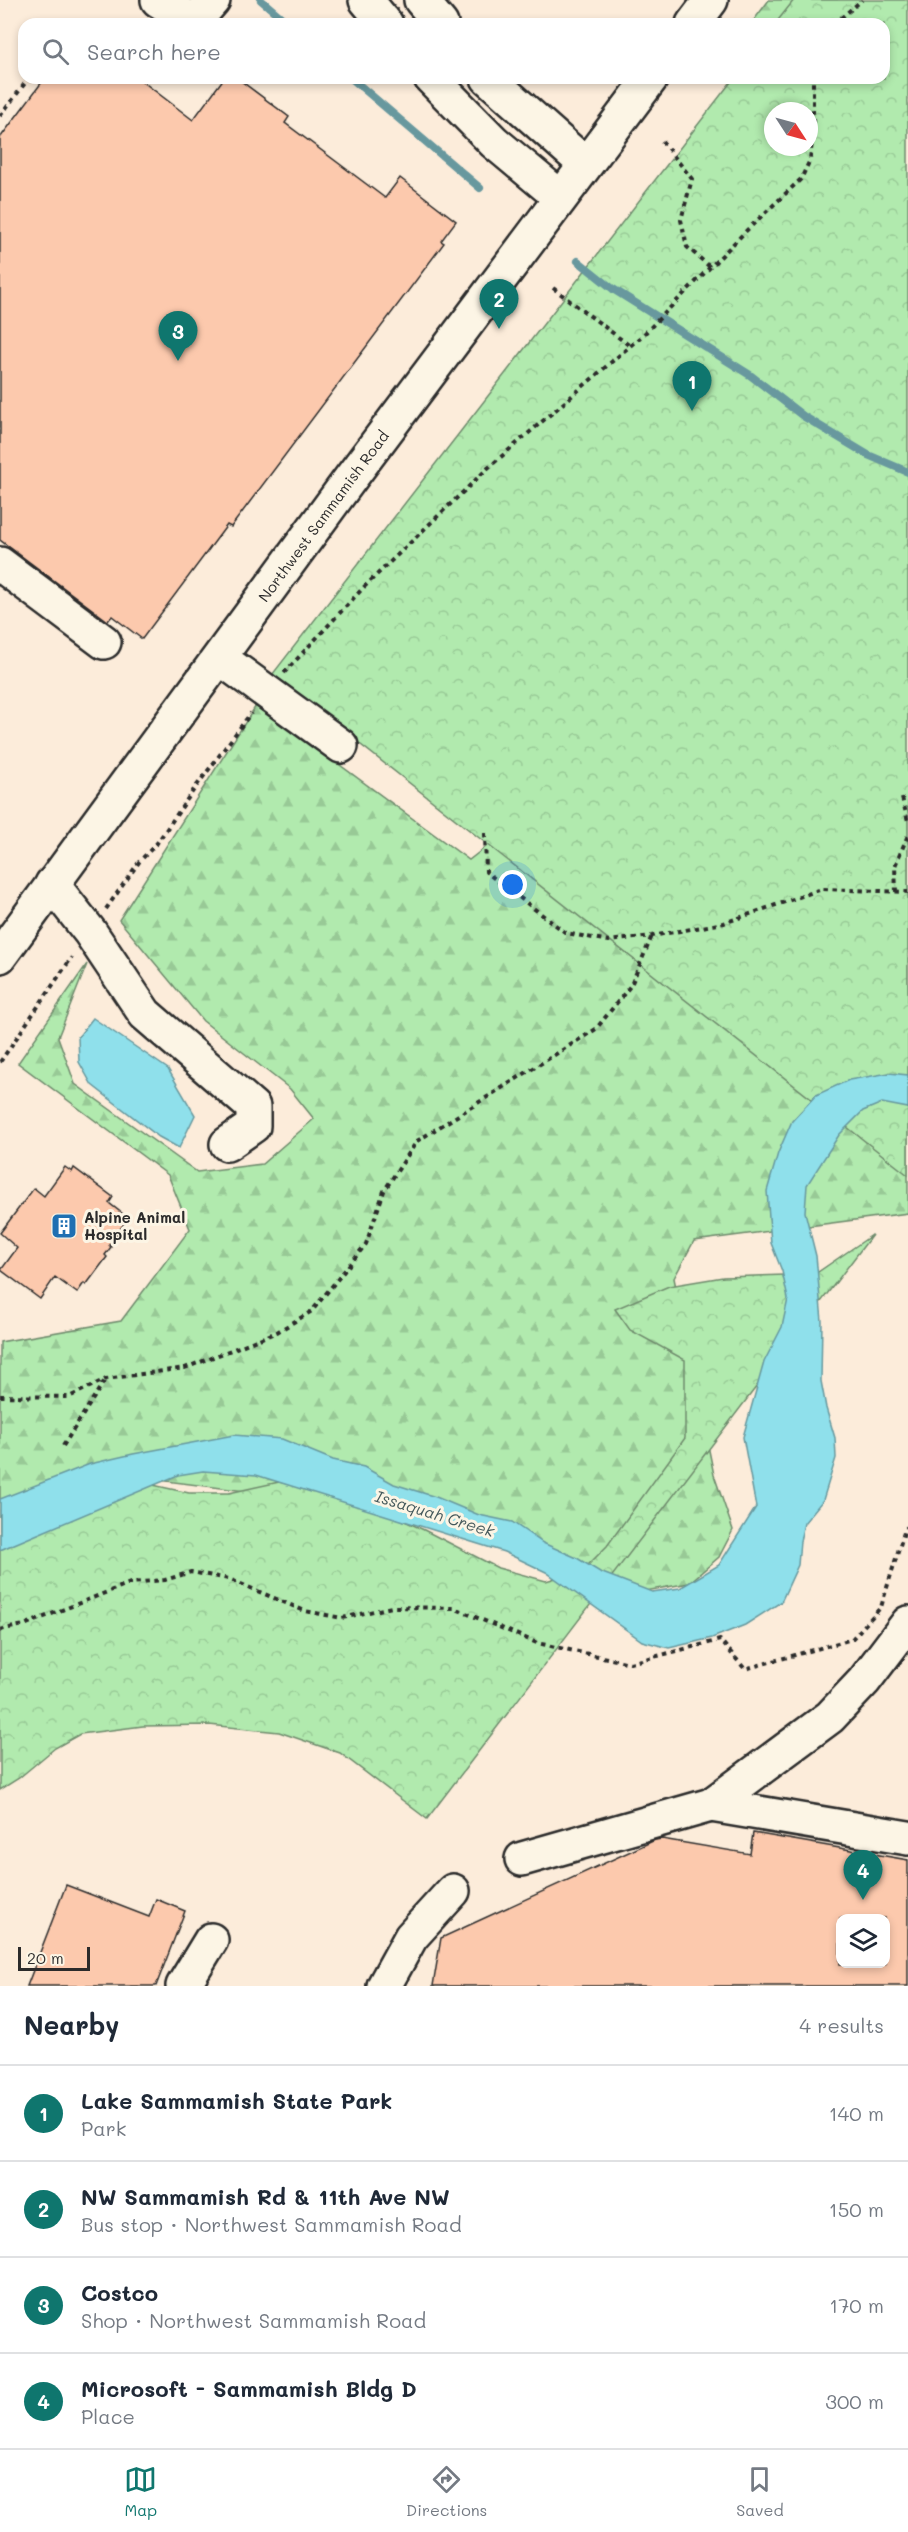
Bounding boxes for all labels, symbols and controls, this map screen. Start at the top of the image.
search box [18,18,890,84]
icon: search [39,35,72,68]
text: Search here [87,37,221,66]
north arrow [764,102,818,156]
pin: 2 [480,280,518,329]
pin: 3 [158,312,198,361]
pin: 1 [672,362,712,411]
street label: Northwest Sammamish Road [253,426,393,606]
your location [498,870,527,899]
place label: Alpine Animal Hospital [84,1207,185,1244]
building icon: Alpine Animal Hospital [49,1211,79,1241]
water label: Issaquah Creek [373,1485,498,1541]
pin: 4 [844,1850,882,1900]
map controls [836,1914,890,1968]
button: layers [836,1914,890,1968]
scale bar [18,1944,90,1972]
text: 20 m [27,1947,64,1968]
text: Nearby [24,2008,119,2042]
text: 4 results [799,2012,884,2038]
text: Lake Sammamish State Park [81,2086,392,2115]
text: 1 [39,2100,48,2126]
text: 140 m [829,2100,884,2126]
text: Park [81,2115,126,2141]
text: NW Sammamish Rd & 11th Ave NW [81,2182,450,2211]
text: 2 [38,2196,49,2222]
text: 150 m [829,2196,884,2222]
text: Bus stop · Northwest Sammamish Road [81,2211,462,2237]
text: Costco [81,2278,158,2307]
text: 3 [38,2292,50,2318]
text: 170 m [829,2292,884,2318]
text: Shop · Northwest Sammamish Road [81,2307,426,2333]
text: Microsoft - Sammamish Bldg D [81,2374,417,2403]
text: 4 [37,2388,50,2414]
text: 300 m [825,2388,884,2414]
text: Place [81,2403,135,2429]
tab: Map [124,2463,157,2520]
tab: Directions [406,2463,487,2520]
tab: Saved [736,2463,784,2520]

